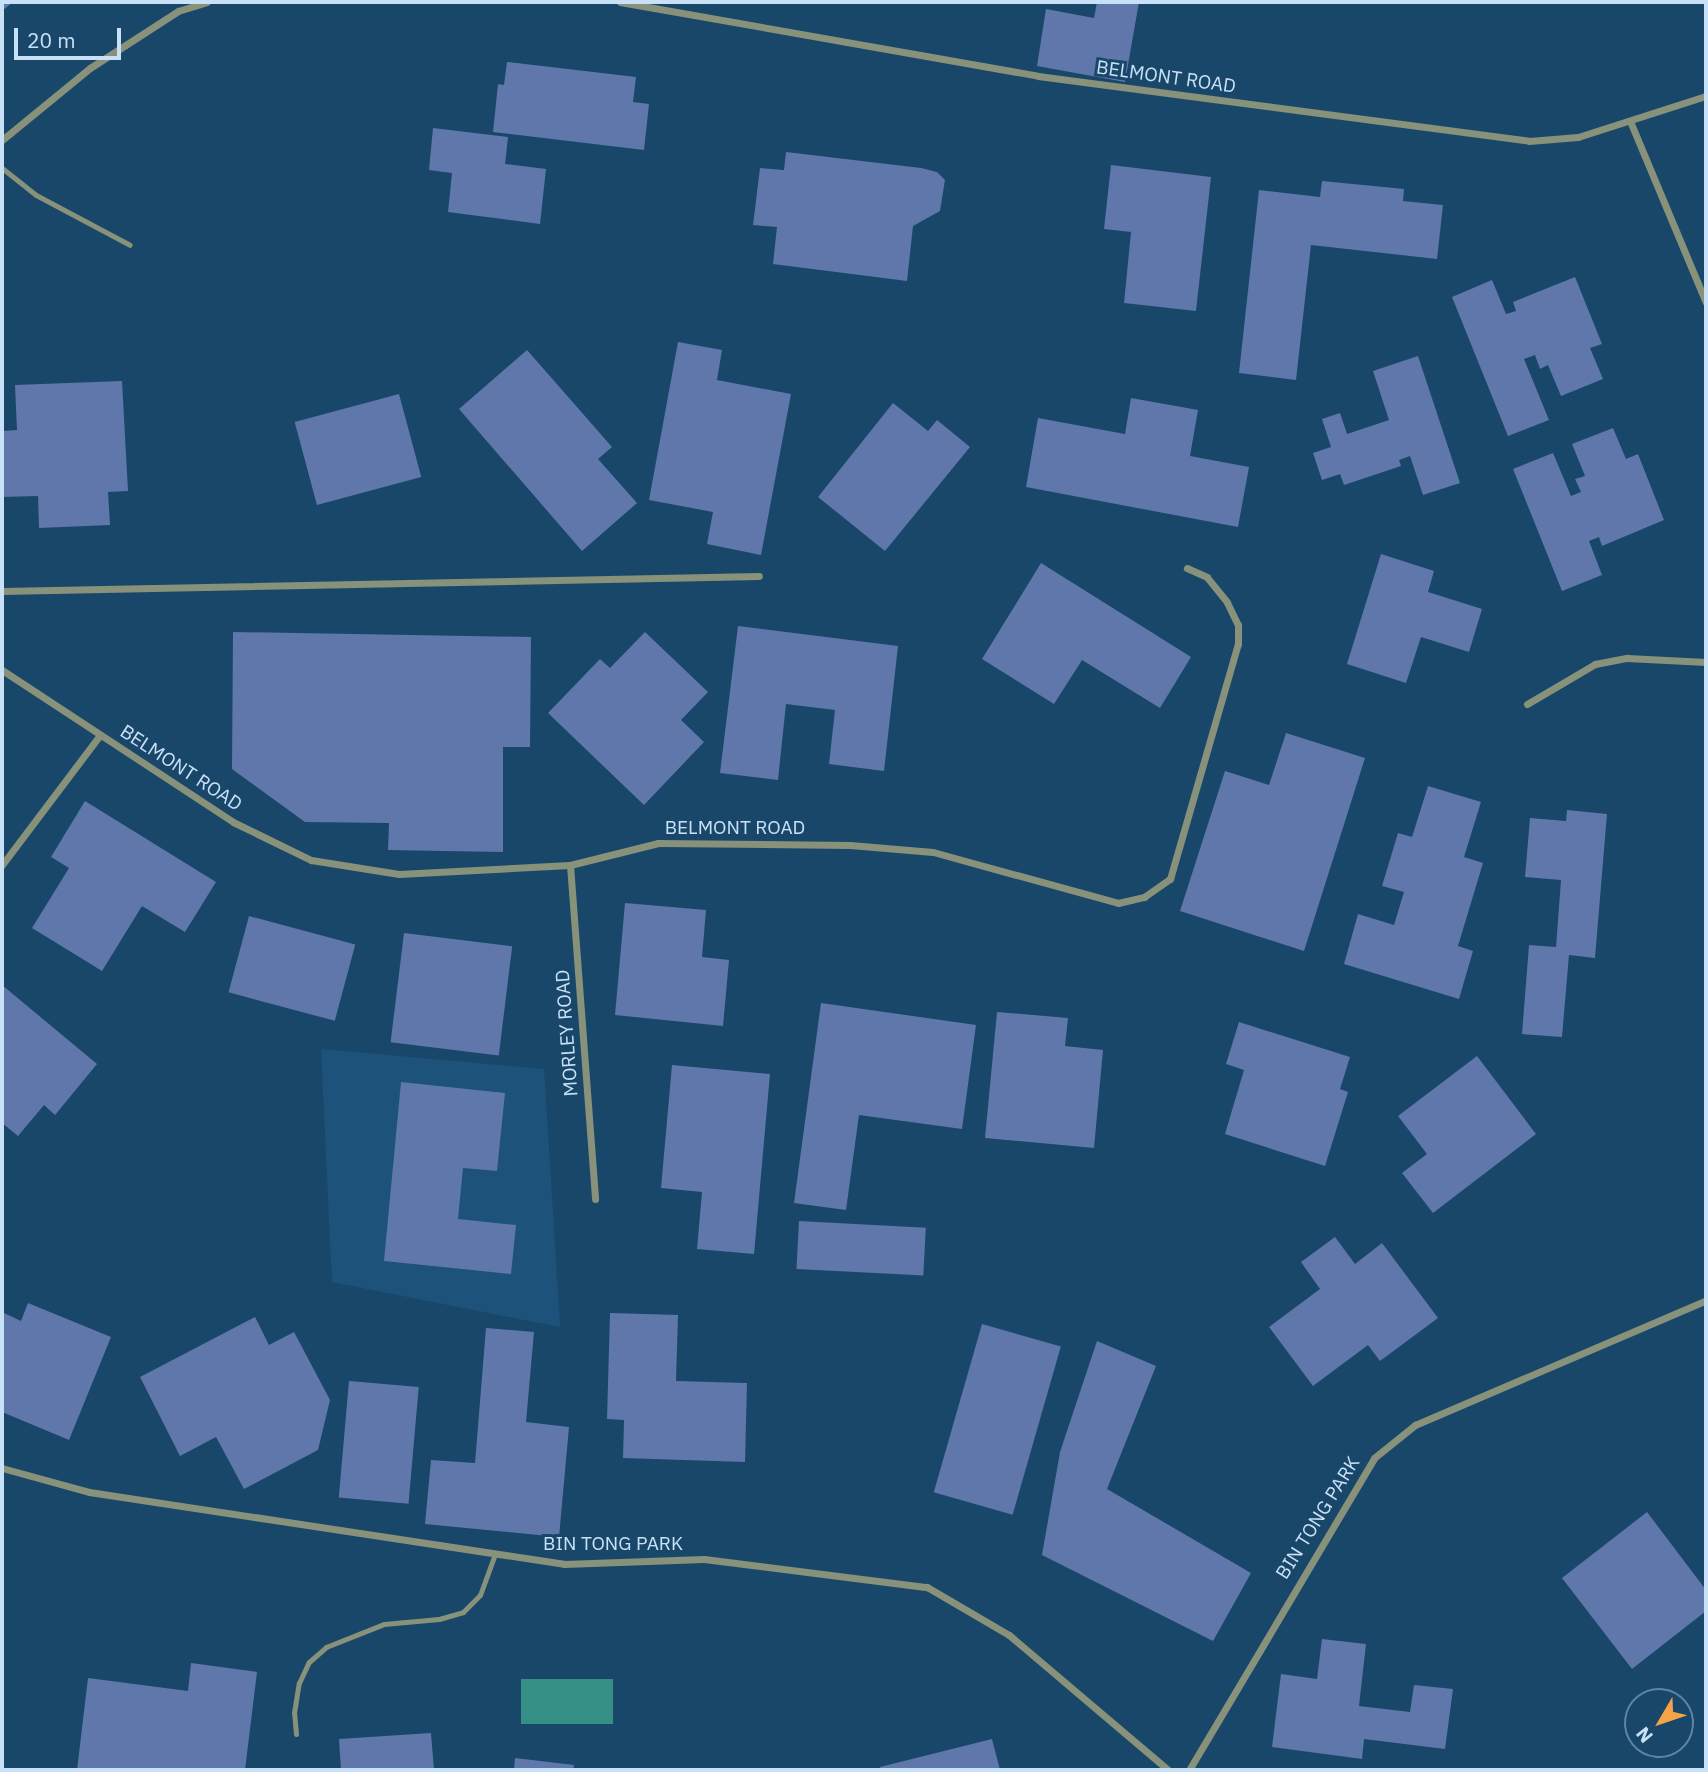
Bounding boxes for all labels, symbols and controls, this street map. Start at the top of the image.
scale bar [18,14,124,58]
text: 20 m [27,26,76,54]
street label: BELMONT ROAD [1095,56,1237,98]
street label: BELMONT ROAD [116,720,246,816]
street label: BELMONT ROAD [665,817,805,839]
street label: MORLEY ROAD [551,969,583,1097]
street label: BIN TONG PARK [1271,1453,1365,1583]
street label: BIN TONG PARK [543,1533,683,1555]
north arrow [1624,1688,1694,1758]
text: N [1631,1722,1658,1748]

